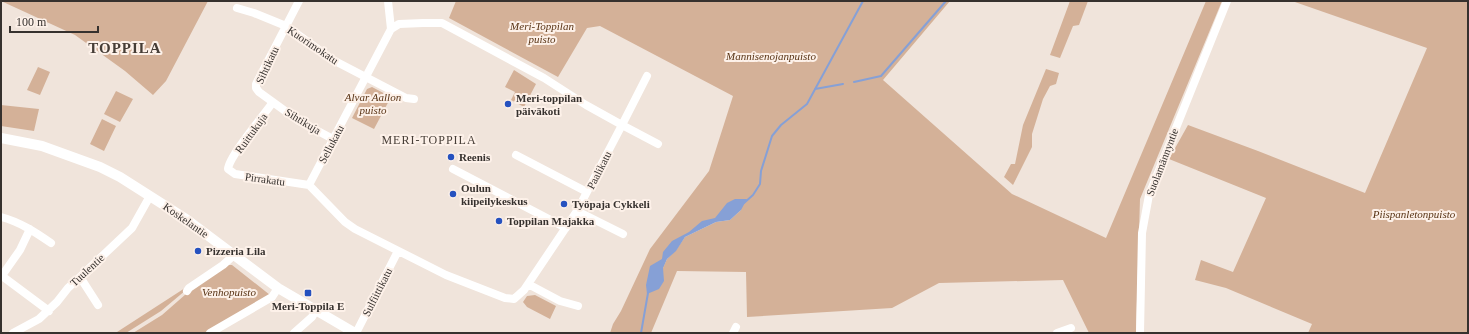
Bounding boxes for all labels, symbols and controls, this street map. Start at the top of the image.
scale bar [10,8,98,34]
text: 100 m [16,15,47,29]
park label: Meri-Toppilan puisto [509,20,574,45]
street label: Kuorimokatu [285,24,341,67]
district label: TOPPILA [88,40,162,56]
street label: Sihtikatu [253,44,281,86]
park label: Mannisenojanpuisto [725,50,816,62]
park label: Alvar Aallon puisto [344,91,402,116]
place label: Meri-toppilan päiväkoti [516,92,582,117]
marker: Meri-toppilan päiväkoti [503,99,513,109]
street label: Sihtikuja [283,106,323,136]
street label: Ruittukuja [232,111,270,155]
street label: Sellukatu [316,122,346,165]
street label: Suolamännyntie [1144,126,1180,198]
district label: MERI-TOPPILA [381,133,477,147]
street label: Paalikatu [584,149,614,191]
place label: Reenis [459,151,491,163]
marker: Reenis [446,152,456,162]
street label: Pirrakatu [244,170,286,188]
place label: Oulun kiipeilykeskus [461,182,528,207]
marker: Oulun kiipeilykeskus [448,189,458,199]
place label: Työpaja Cykkeli [572,198,650,210]
marker: Työpaja Cykkeli [559,199,569,209]
street label: Koskelantie [161,200,211,240]
park label: Piispanletonpuisto [1372,208,1456,220]
place label: Toppilan Majakka [507,215,595,227]
marker: Toppilan Majakka [494,216,504,226]
place label: Pizzeria Lila [206,245,266,257]
marker: Pizzeria Lila [193,246,203,256]
street label: Tuulentie [68,251,106,289]
street label: Sulfiittikatu [360,265,395,318]
park label: Venhopuisto [202,286,256,298]
marker: Meri-Toppila E [303,288,313,298]
place label: Meri-Toppila E [272,300,344,312]

